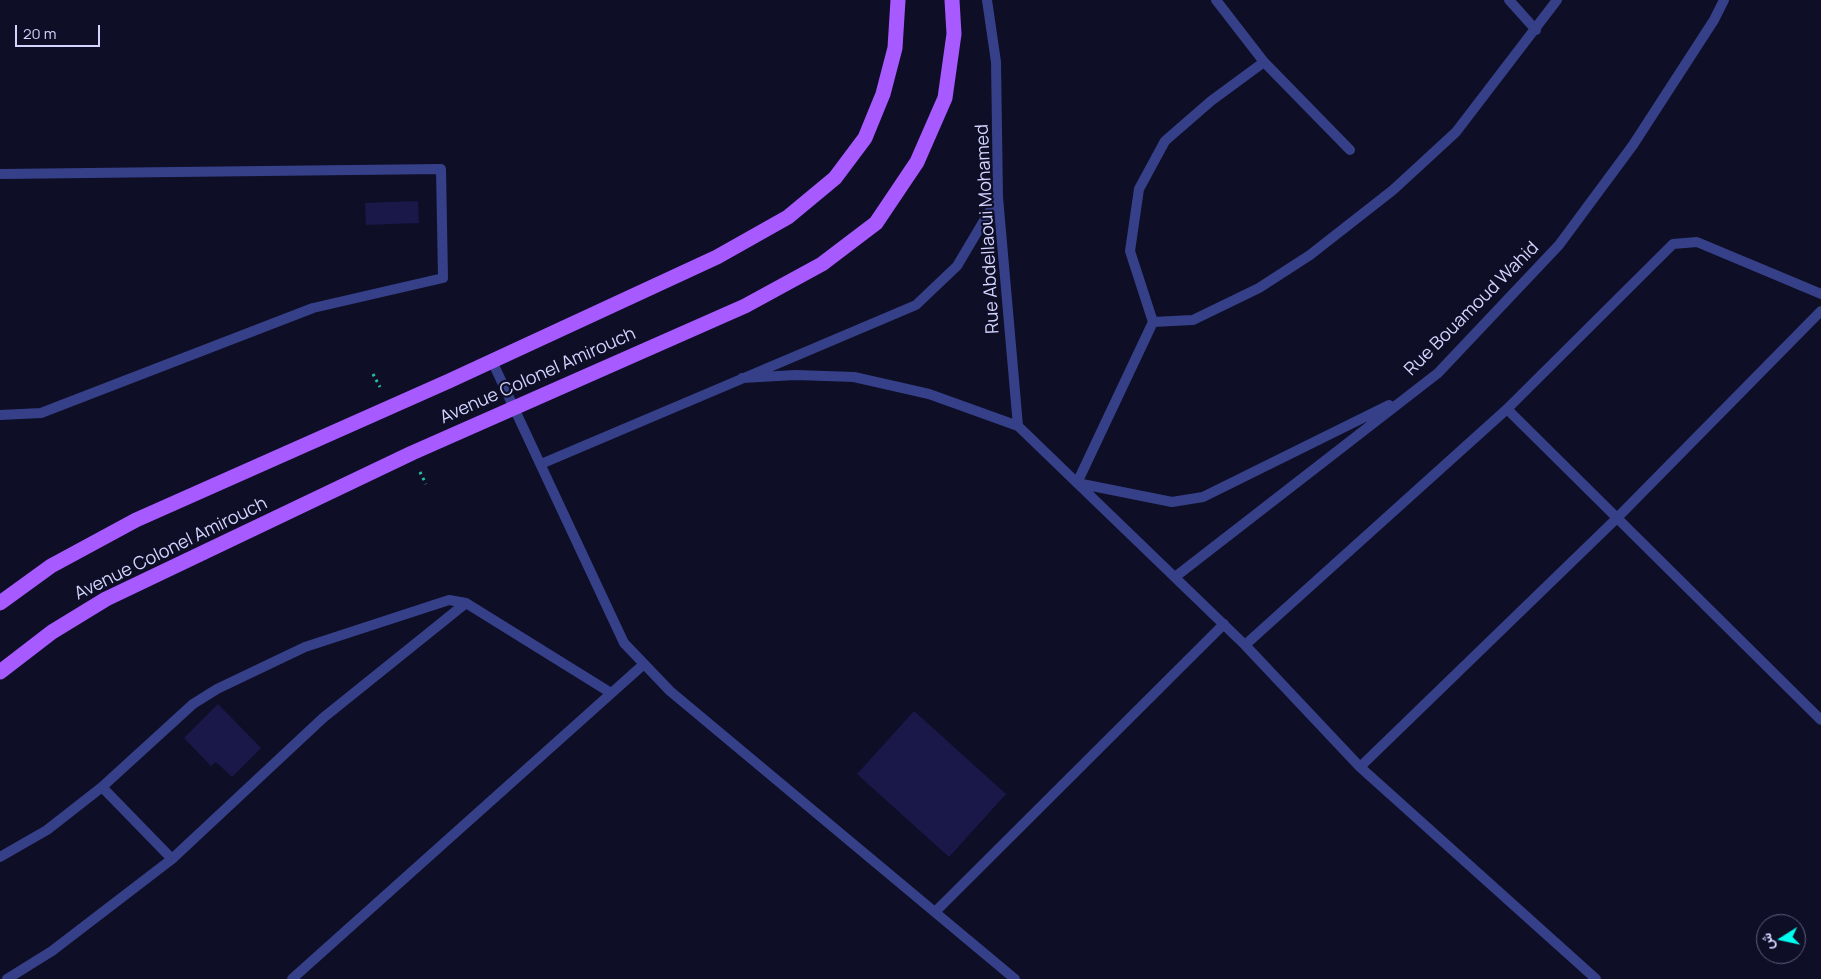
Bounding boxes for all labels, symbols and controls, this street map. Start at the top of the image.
scale bar [18,15,102,47]
text: 20 m [23,23,56,44]
street label: Rue Abdellaoui Mohamed [972,124,1004,334]
street label: Rue Bouamoud Wahid [1400,237,1544,381]
street label: Avenue Colonel Amirouch [437,323,639,429]
street label: Avenue Colonel Amirouch [71,493,271,605]
north arrow [1756,914,1806,964]
text: ش [1756,932,1778,951]

